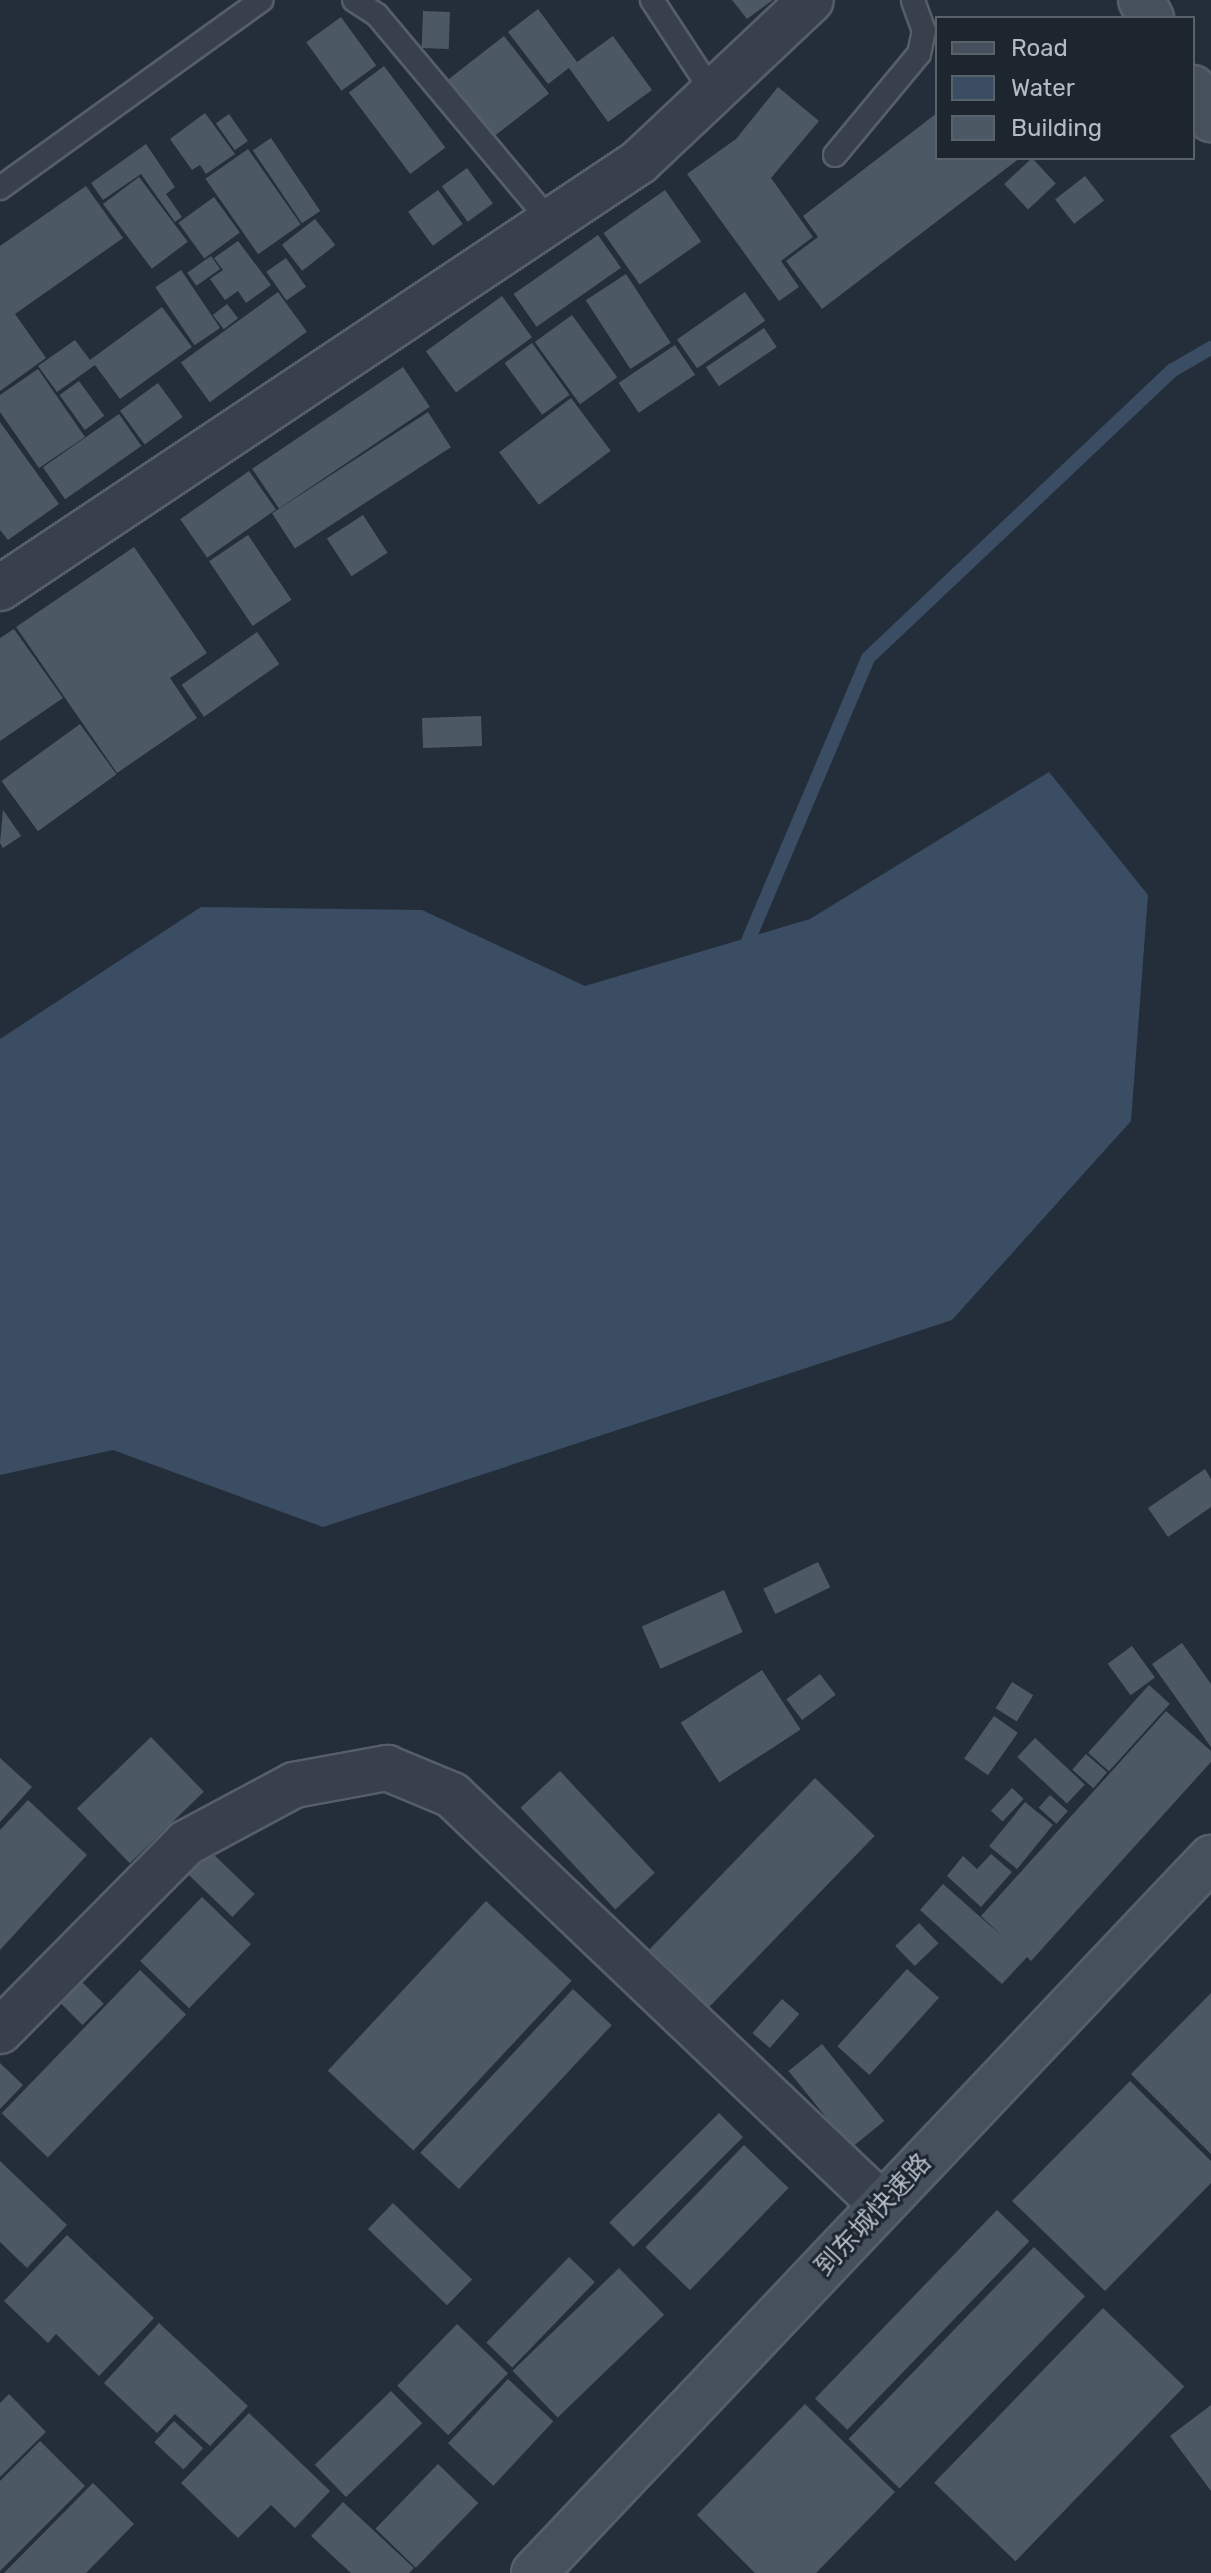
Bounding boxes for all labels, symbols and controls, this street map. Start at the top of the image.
legend [935,16,1195,160]
text: Road [1011,34,1068,62]
text: Water [1011,74,1075,102]
text: Building [1011,114,1102,142]
street label: 到东城快速路 [808,2147,938,2283]

